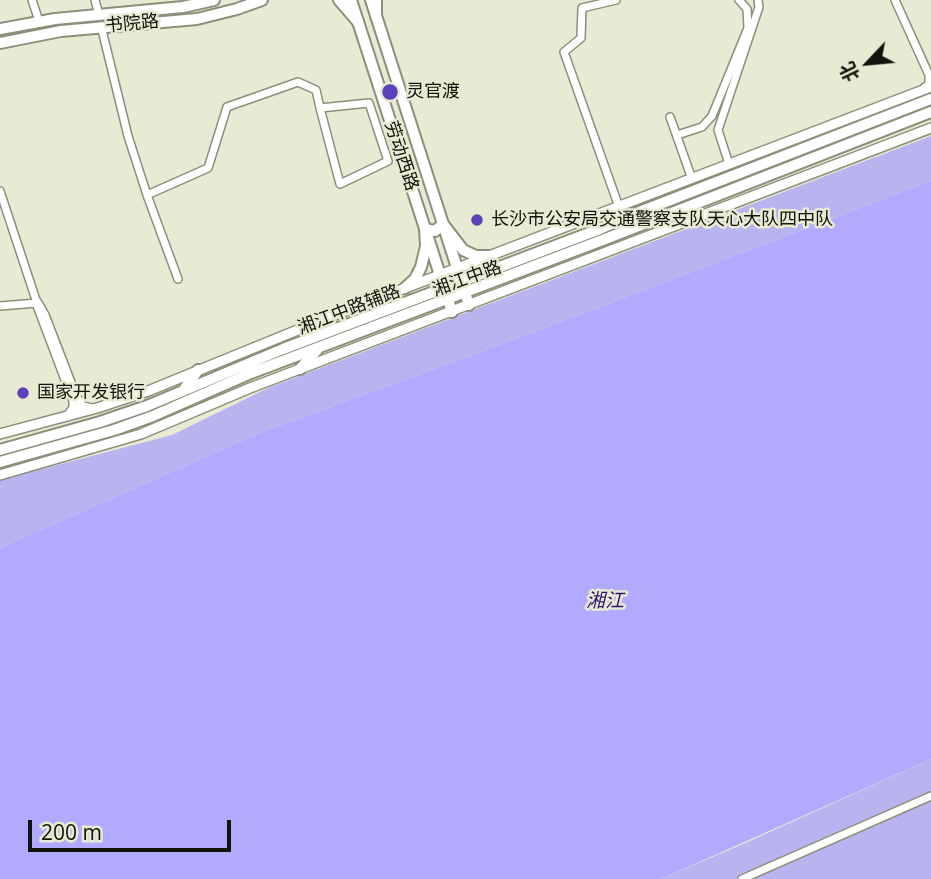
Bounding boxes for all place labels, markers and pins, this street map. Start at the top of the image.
place label: 灵官渡 [406,81,460,103]
marker: 灵官渡 [380,82,400,102]
place label: 长沙市公安局交通警察支队天心大队四中队 [491,209,833,231]
marker: 长沙市公安局交通警察支队天心大队四中队 [469,212,485,228]
place label: 国家开发银行 [37,382,145,404]
marker: 国家开发银行 [15,385,31,401]

